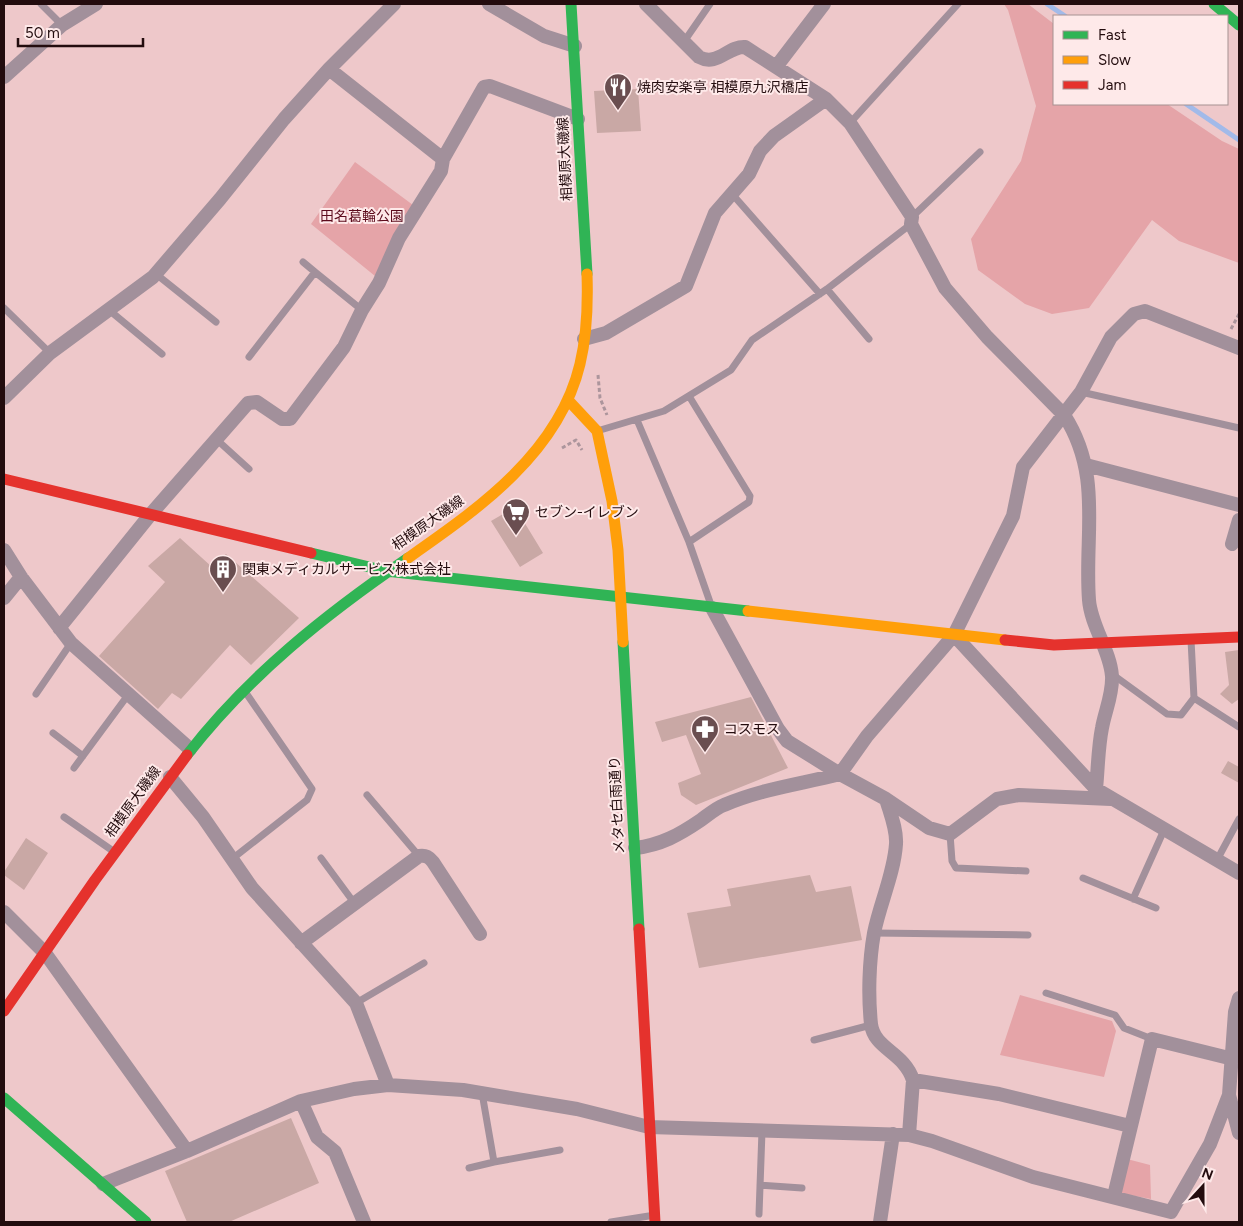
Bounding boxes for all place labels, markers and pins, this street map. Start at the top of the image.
restaurant icon: 焼肉安楽亭 相模原九沢橋店 [603,72,633,111]
place label: 焼肉安楽亭 相模原九沢橋店 [637,79,808,96]
supermarket icon: セブン-イレブン [501,497,531,536]
place label: セブン-イレブン [535,504,639,521]
building icon: 関東メディカルサービス株式会社 [208,554,238,593]
place label: 関東メディカルサービス株式会社 [242,561,451,578]
pharmacy icon: コスモス [690,714,720,753]
place label: コスモス [724,721,780,738]

